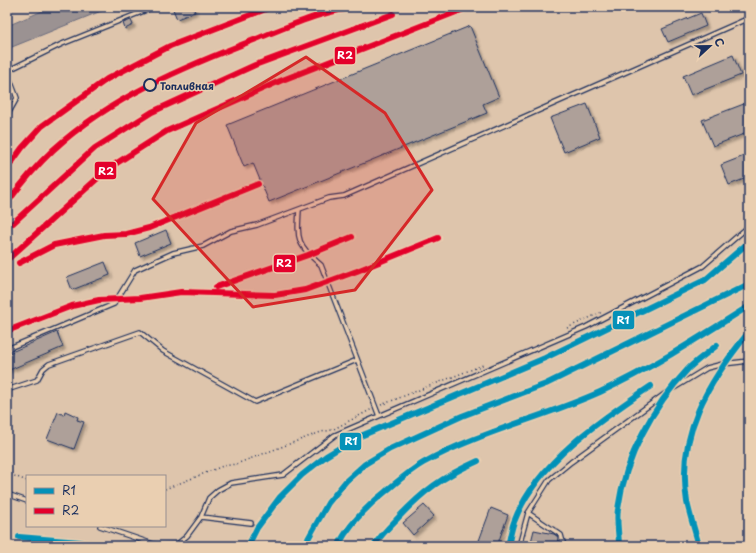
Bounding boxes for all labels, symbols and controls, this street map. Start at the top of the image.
north arrow [690,26,730,66]
text: С [710,35,729,49]
line badge: R2 [334,46,356,65]
text: R2 [337,46,353,63]
marker: Топливная [143,78,157,92]
place label: Топливная [160,78,214,93]
line badge: R2 [94,161,117,180]
text: R2 [98,162,114,179]
line badge: R2 [273,254,296,273]
text: R2 [276,254,292,271]
line badge: R1 [612,310,635,330]
text: R1 [617,311,629,328]
line badge: R1 [339,432,362,451]
text: R1 [345,432,357,449]
legend [26,475,166,527]
text: R1 [62,481,76,499]
text: R2 [62,501,79,519]

